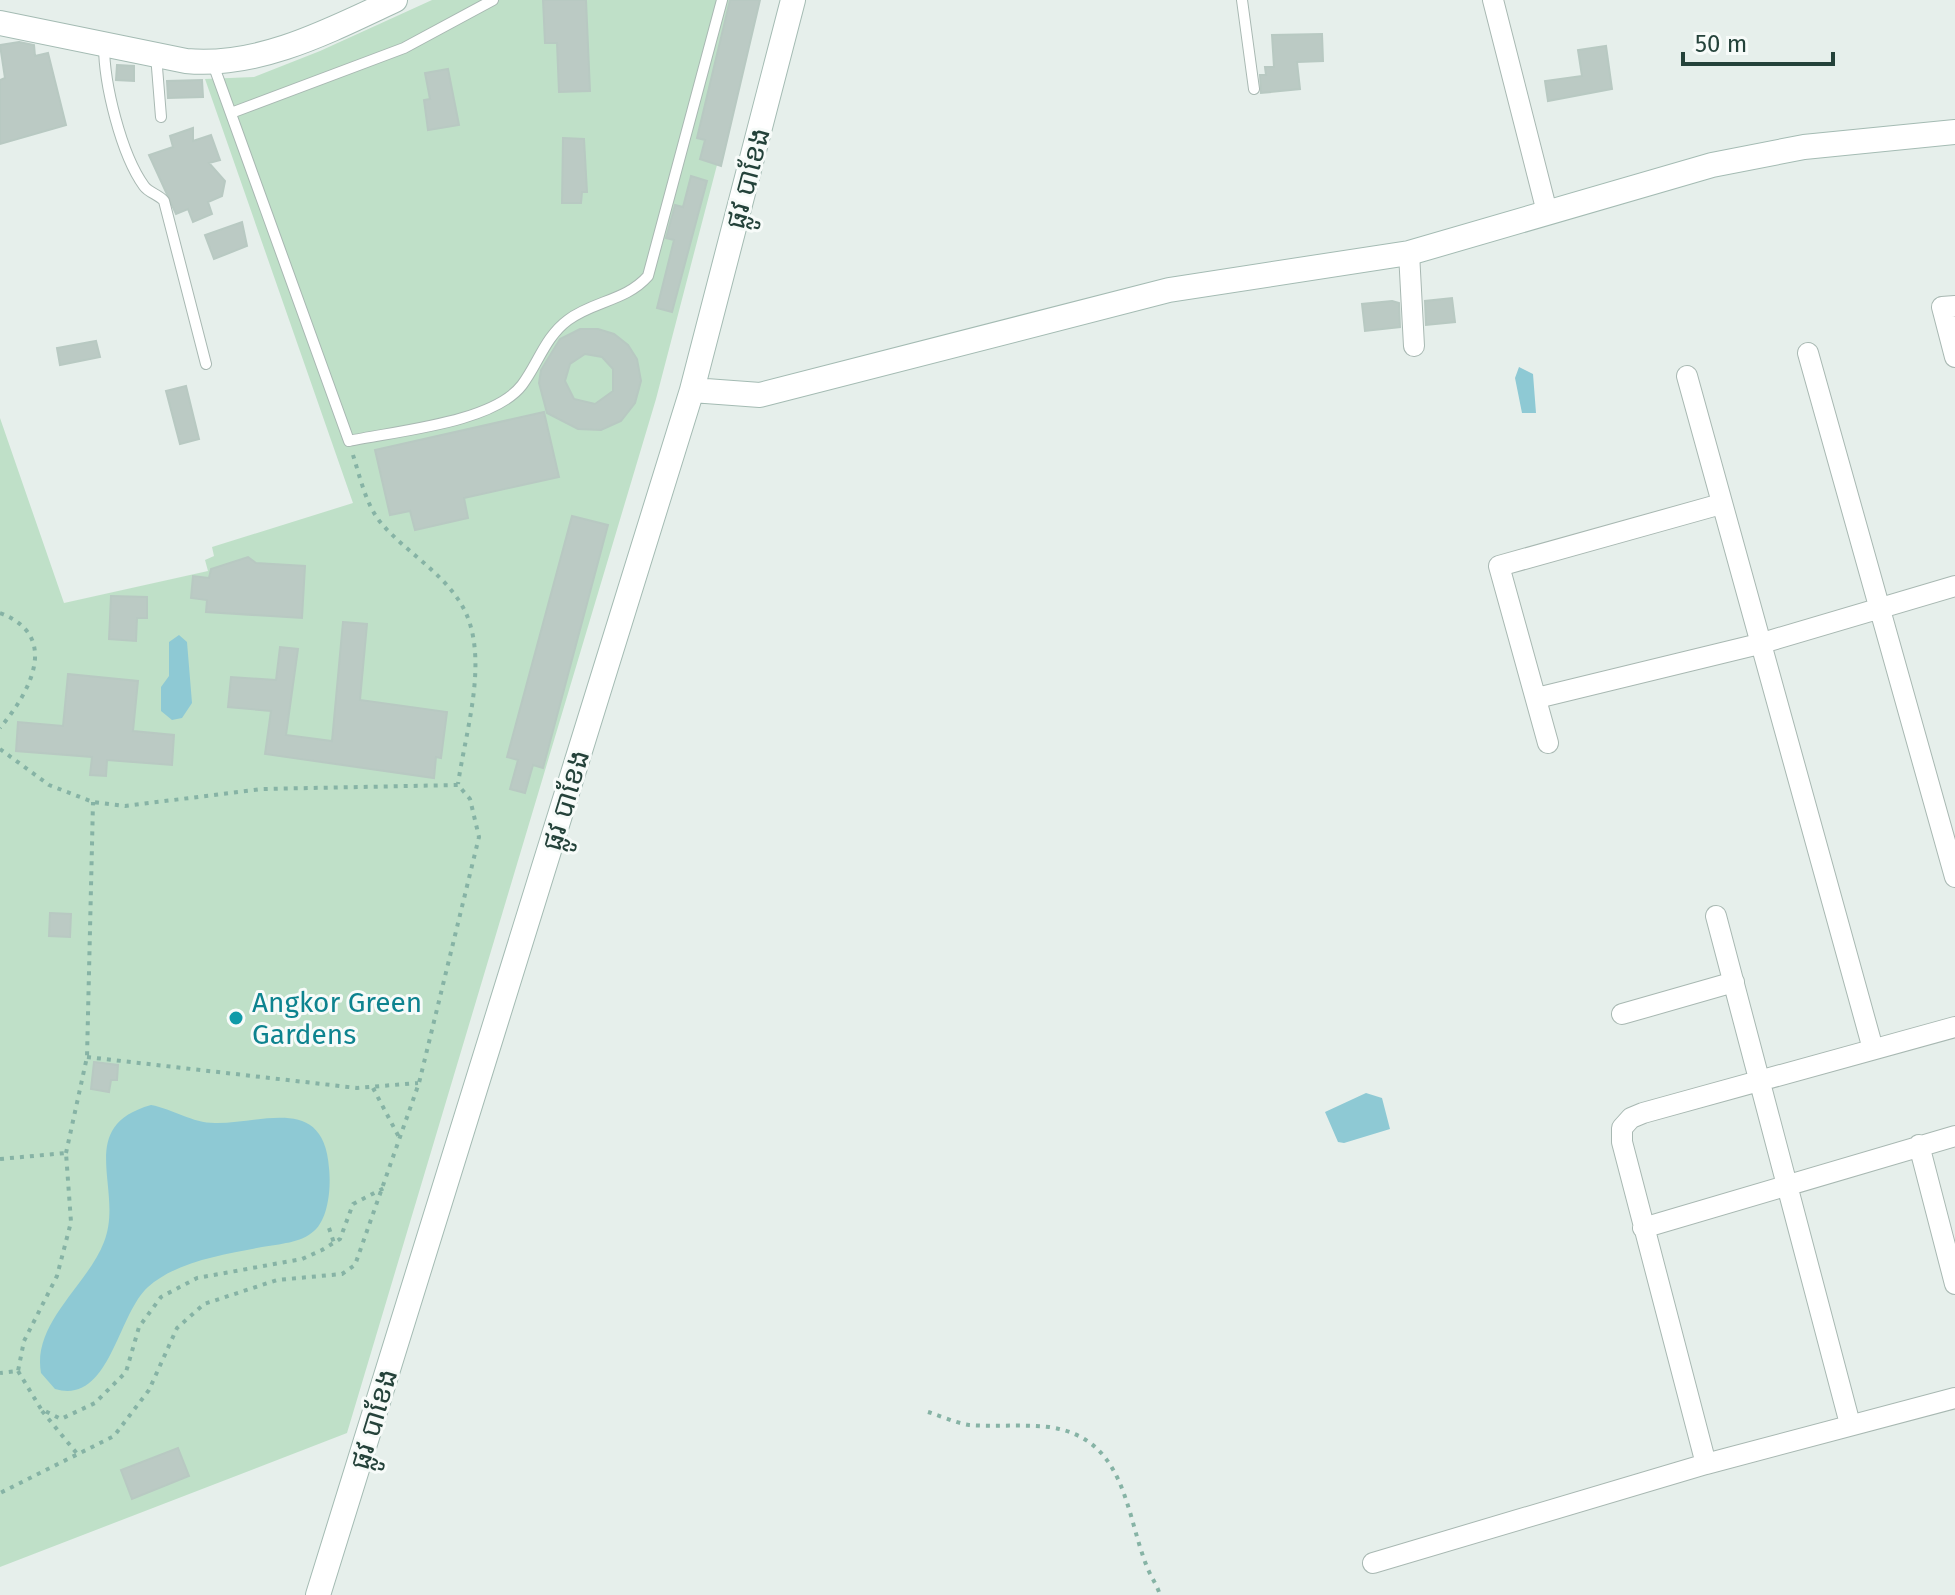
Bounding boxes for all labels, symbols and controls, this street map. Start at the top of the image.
scale bar [1683,16,1833,66]
text: 50 m [1695,30,1747,58]
street label: ផ្លូវ បាខែង [718,124,785,235]
street label: ផ្លូវ បាខែង [535,746,604,857]
place label: Angkor Green Gardens [252,986,422,1051]
marker: Angkor Green Gardens [227,1009,245,1027]
street label: ផ្លូវ បាខែង [343,1365,412,1476]

